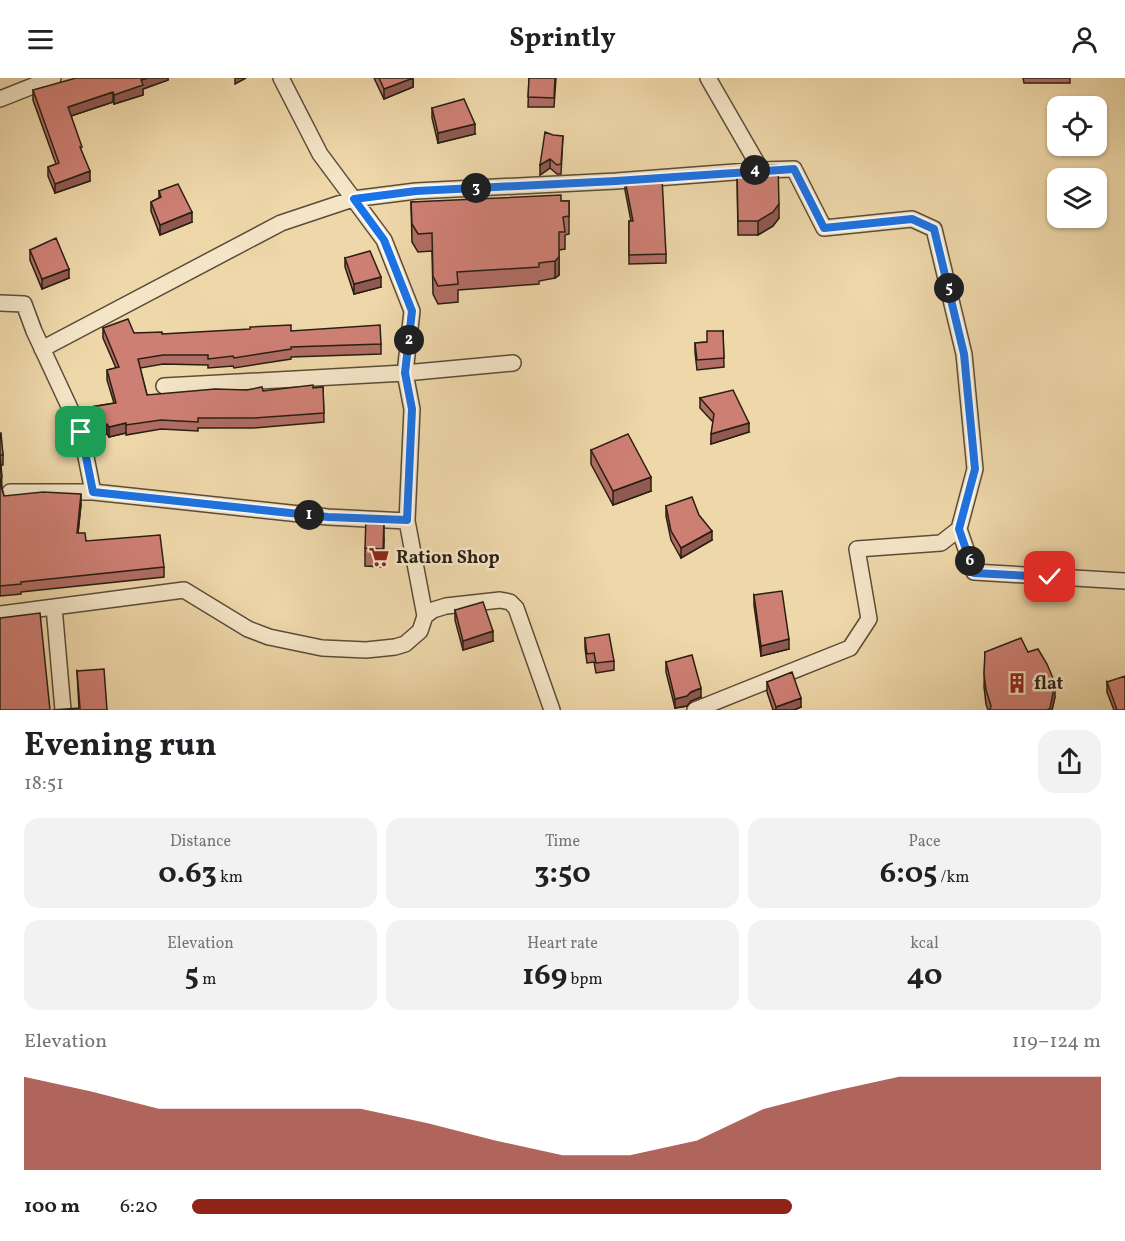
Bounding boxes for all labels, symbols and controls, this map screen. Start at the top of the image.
text: Sprintly [509,20,616,58]
icon: menu [24,23,57,56]
icon: person [1068,23,1101,56]
map controls [1047,96,1107,228]
button: locate [1047,96,1107,156]
pin: 4 [740,155,770,185]
text: 4 [750,159,760,181]
button: layers [1047,168,1107,228]
pin: 3 [461,173,491,203]
text: 3 [472,177,480,199]
pin: 5 [934,273,964,303]
text: 5 [945,277,953,299]
pin: 2 [394,325,424,355]
text: 2 [405,329,413,351]
pin [55,406,106,457]
icon: arrive [64,415,97,448]
pin: 1 [294,500,324,530]
text: 1 [306,504,312,526]
supermarket icon: Ration Shop [367,545,391,569]
place label: Ration Shop [396,546,500,571]
pin: 6 [955,546,985,576]
text: 6 [966,550,974,572]
pin [1024,551,1075,602]
icon: check [1033,560,1066,593]
building icon: flat [1005,671,1029,695]
place label: flat [1034,672,1064,697]
text: Evening run [24,724,217,770]
button: share [1038,730,1101,793]
text: 18:51 [24,770,64,798]
text: Distance [170,831,231,853]
text: Time [545,831,580,853]
text: Pace [908,831,941,853]
text: 0.63 [158,853,217,895]
text: 3:50 [534,853,591,895]
text: 6:05 [880,853,937,895]
text: km [217,867,243,889]
text: /km [937,867,969,889]
text: Elevation [167,933,234,955]
text: Heart rate [527,933,598,955]
text: kcal [910,933,939,955]
text: 5 [185,955,199,997]
text: 169 [522,955,567,997]
text: 40 [906,955,943,997]
text: m [199,969,216,991]
text: bpm [567,969,603,991]
text: Elevation [24,1028,107,1056]
text: 119–124 m [1012,1028,1101,1056]
text: 100 m [24,1193,80,1221]
text: 6:20 [120,1193,157,1221]

